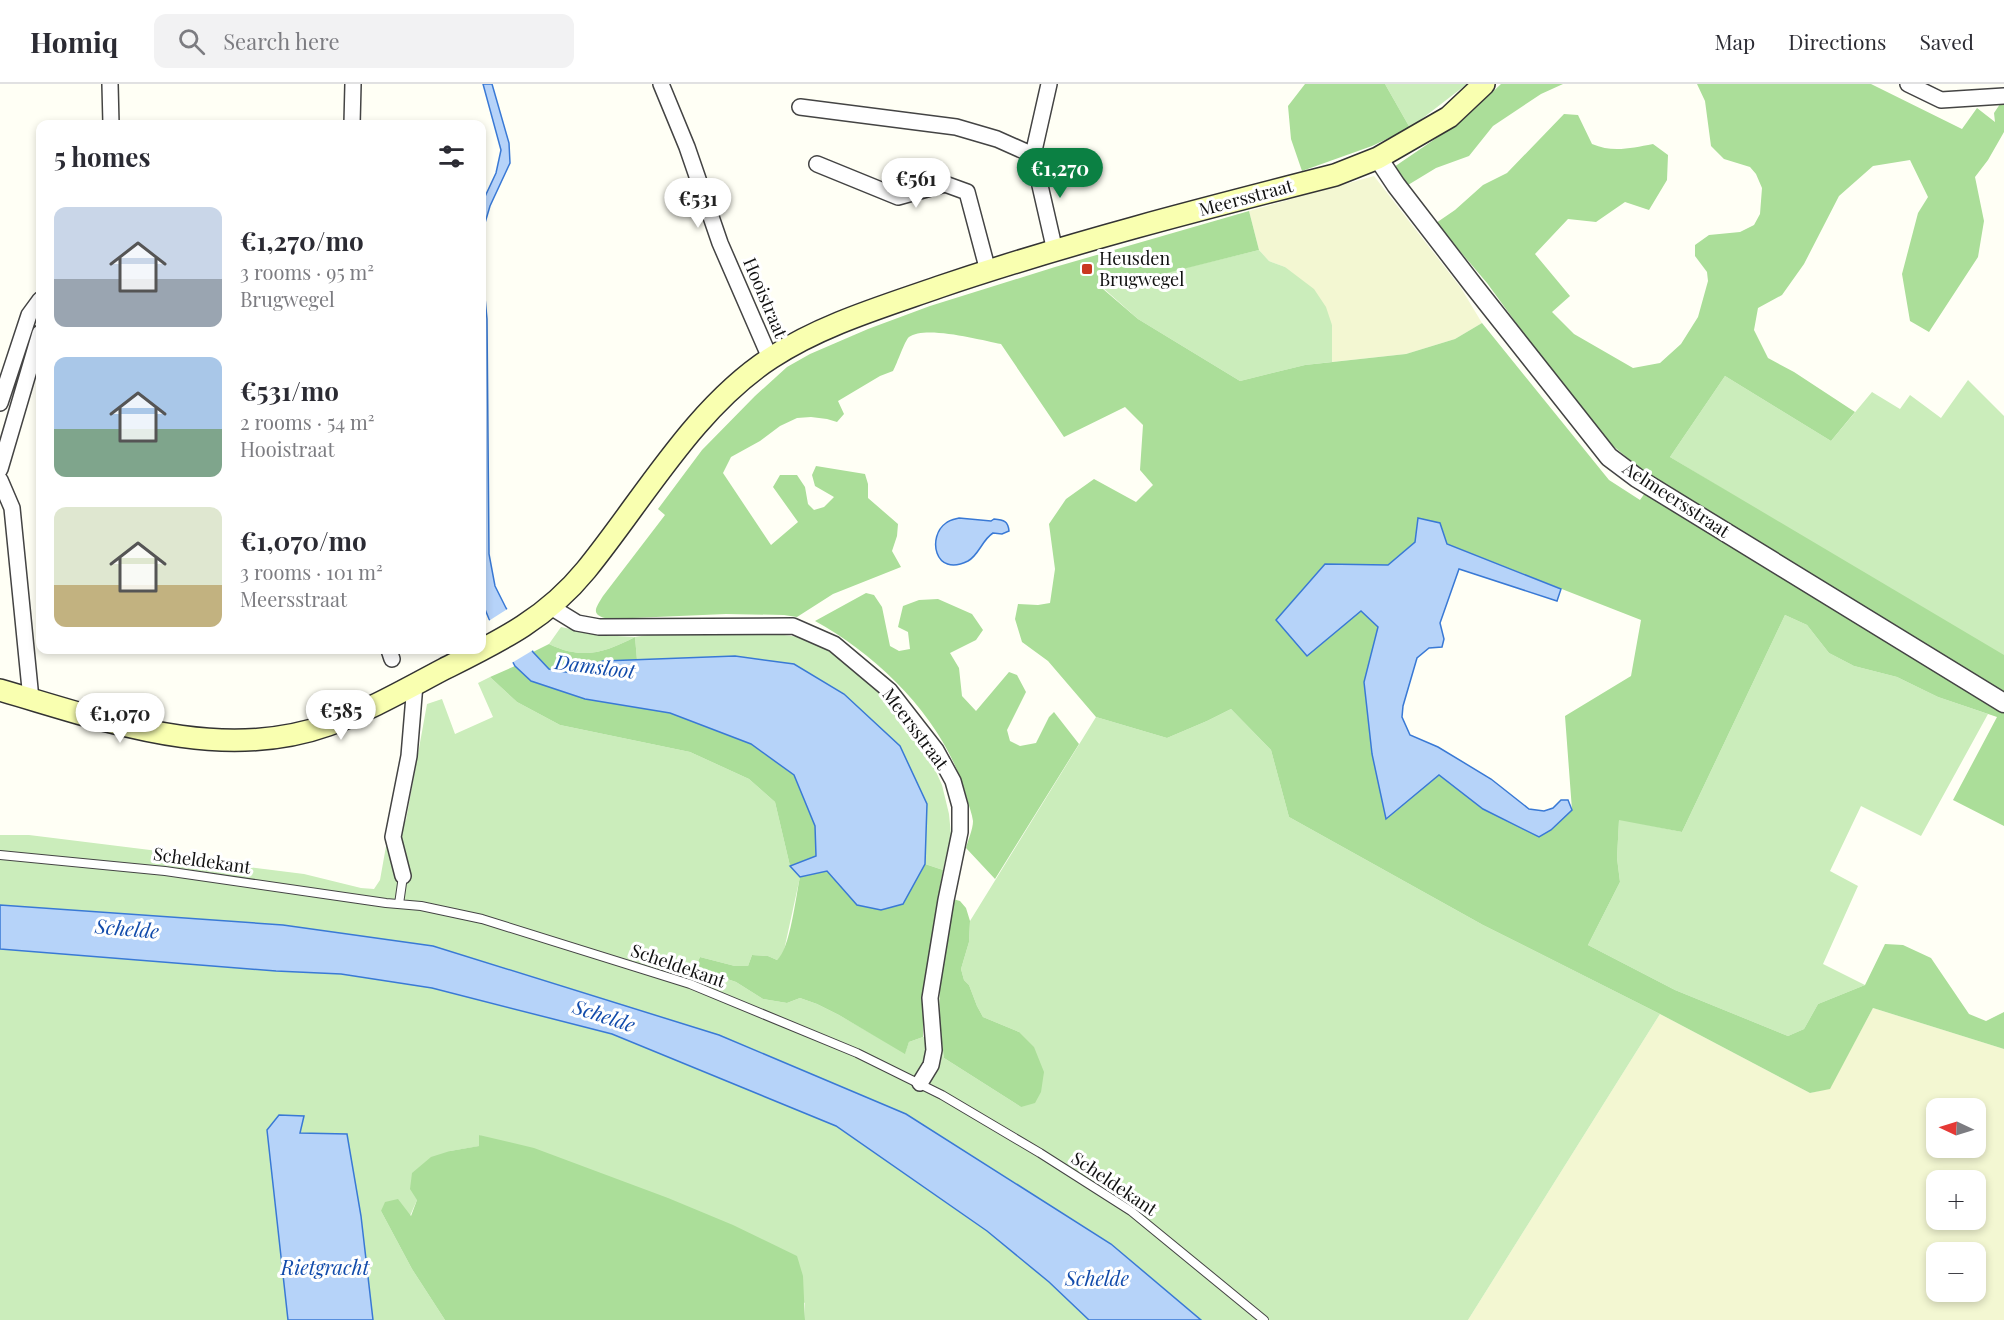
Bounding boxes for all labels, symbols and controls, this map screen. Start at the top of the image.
search box [154,14,574,68]
text: Homiq [30,23,118,60]
icon: search [175,25,208,58]
text: Search here [223,26,340,56]
text: Map [1714,27,1755,55]
text: Directions [1788,27,1886,55]
text: Saved [1919,27,1974,55]
text: 5 homes [54,139,150,174]
icon: filters [435,140,468,173]
pin: €1,270 [1011,148,1109,199]
text: €1,270 [1031,154,1089,181]
pin: €561 [880,158,952,209]
text: €561 [896,164,936,191]
street label: Meersstraat [1196,173,1296,221]
pin: €531 [662,178,734,229]
text: €531 [678,184,718,211]
text: €1,270/mo [240,223,364,258]
icon: home [102,231,174,303]
place label: Heusden Brugwegel [1099,246,1184,291]
street label: Hooistraat [738,254,794,342]
text: 3 rooms · 95 m² [240,258,374,285]
marker: Heusden Brugwegel [1080,262,1094,276]
text: Brugwegel [240,285,335,312]
text: €531/mo [240,373,339,408]
icon: home [102,381,174,453]
text: 2 rooms · 54 m² [240,408,375,435]
text: Hooistraat [240,435,334,462]
street label: Aelmeersstraat [1618,455,1735,543]
text: €1,070/mo [240,523,367,558]
icon: home [102,531,174,603]
text: 3 rooms · 101 m² [240,558,383,585]
text: Meersstraat [240,585,347,612]
water label: Damsloot [553,647,638,684]
street label: Meersstraat [877,683,955,775]
pin: €585 [305,690,377,741]
pin: €1,070 [71,693,169,744]
text: €585 [320,696,362,723]
text: €1,070 [90,699,150,726]
street label: Scheldekant [152,841,253,879]
water label: Schelde [93,911,161,944]
street label: Scheldekant [628,938,729,993]
water label: Schelde [569,992,639,1037]
north arrow [1926,1098,1986,1158]
map controls [1926,1098,1986,1302]
street label: Scheldekant [1067,1146,1163,1221]
button: + [1926,1170,1986,1230]
button: − [1926,1242,1986,1302]
water label: Rietgracht [280,1253,370,1280]
water label: Schelde [1064,1264,1129,1291]

